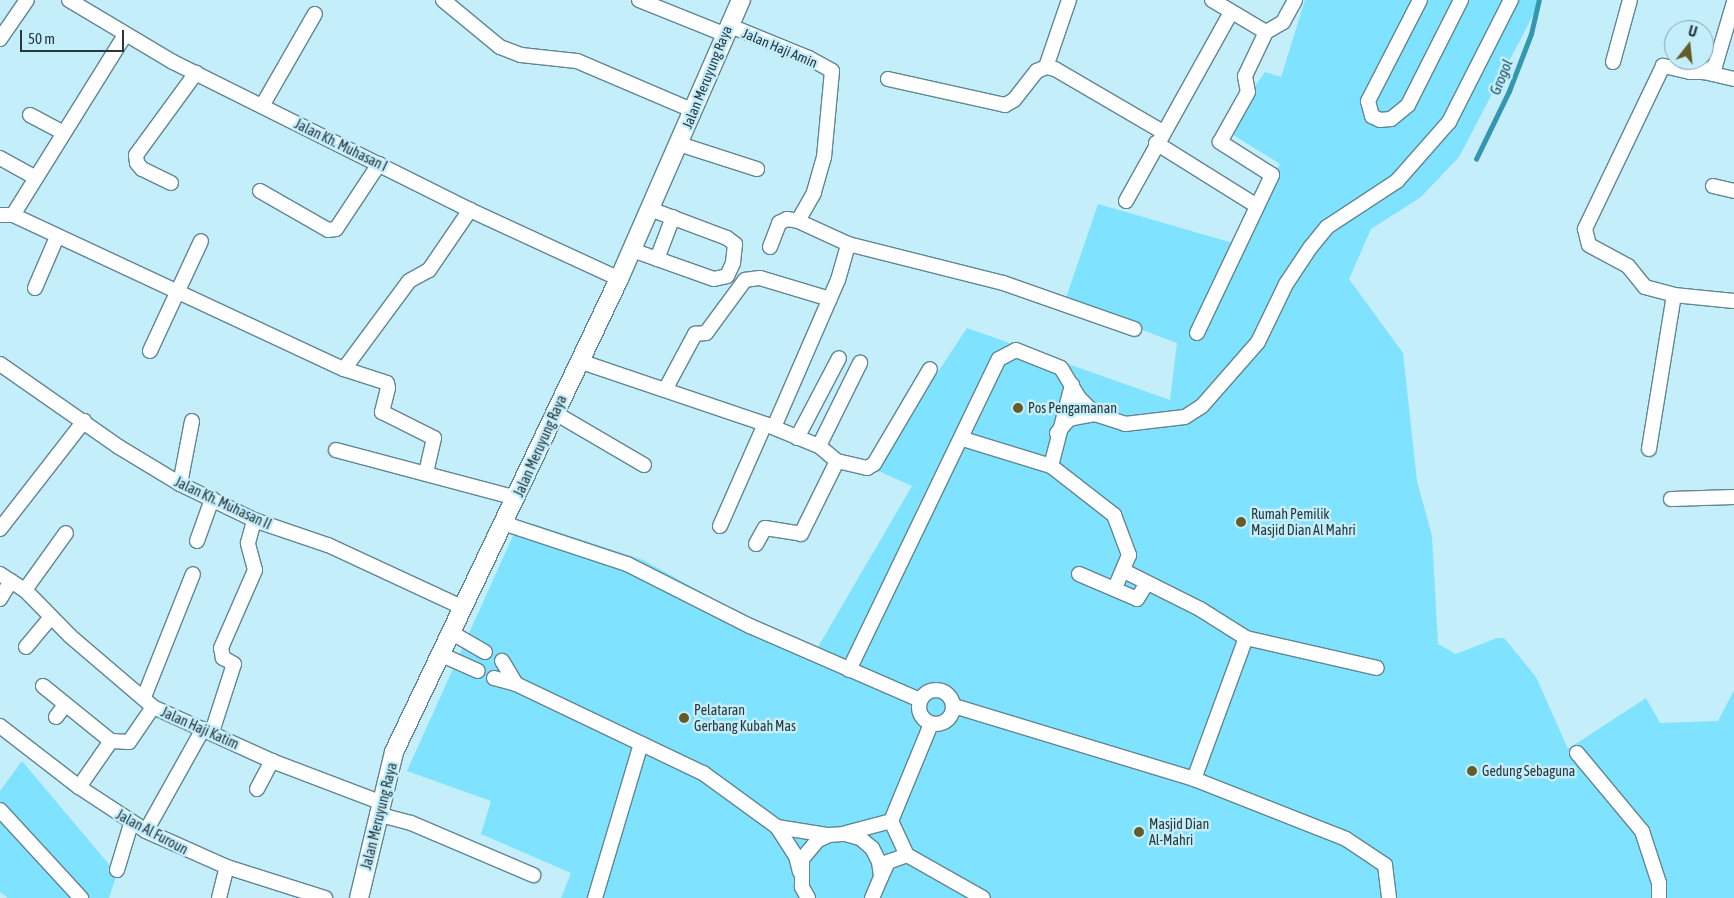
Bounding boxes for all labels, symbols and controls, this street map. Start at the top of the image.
scale bar [22,20,126,52]
north arrow [1664,20,1714,70]
street label: Jalan Meruyung Raya [679,23,735,131]
text: U [1687,23,1699,40]
street label: Jalan Haji Amin [740,25,820,71]
text: 50 m [28,30,55,47]
water label: Grogol [1486,57,1516,97]
street label: Jalan Kh. Muhasan I [292,115,390,175]
street label: Jalan Meruyung Raya [510,393,570,499]
place label: Pos Pengamanan [1028,400,1117,416]
marker: Pos Pengamanan [1012,402,1024,414]
street label: Jalan Kh. Muhasan II [172,473,274,533]
place label: Rumah Pemilik Masjid Dian Al Mahri [1251,506,1356,538]
marker: Rumah Pemilik Masjid Dian Al Mahri [1235,516,1247,528]
place label: Pelataran Gerbang Kubah Mas [694,702,796,734]
street label: Jalan Haji Katim [159,703,241,753]
marker: Pelataran Gerbang Kubah Mas [678,712,690,724]
street label: Jalan Meruyung Raya [358,761,400,871]
place label: Gedung Sebaguna [1482,763,1575,779]
marker: Gedung Sebaguna [1466,765,1478,777]
street label: Jalan Al Furoun [113,806,191,858]
place label: Masjid Dian Al-Mahri [1149,816,1209,849]
marker: Masjid Dian Al-Mahri [1133,826,1145,838]

